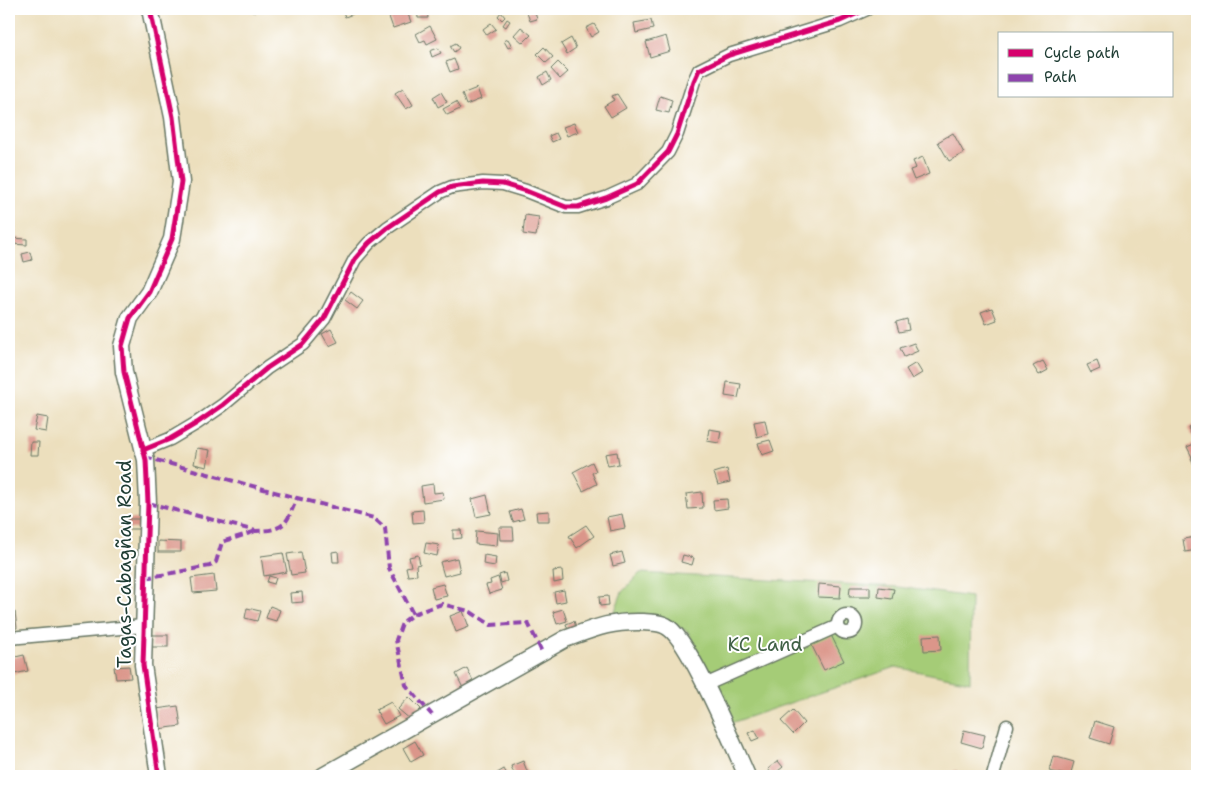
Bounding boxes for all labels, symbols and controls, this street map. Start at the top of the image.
legend [998,32,1174,98]
text: Cycle path [1044,43,1120,63]
text: Path [1044,67,1077,87]
street label: Tagas-Cabagñan Road [112,460,137,668]
park label: KC Land [727,632,803,657]

